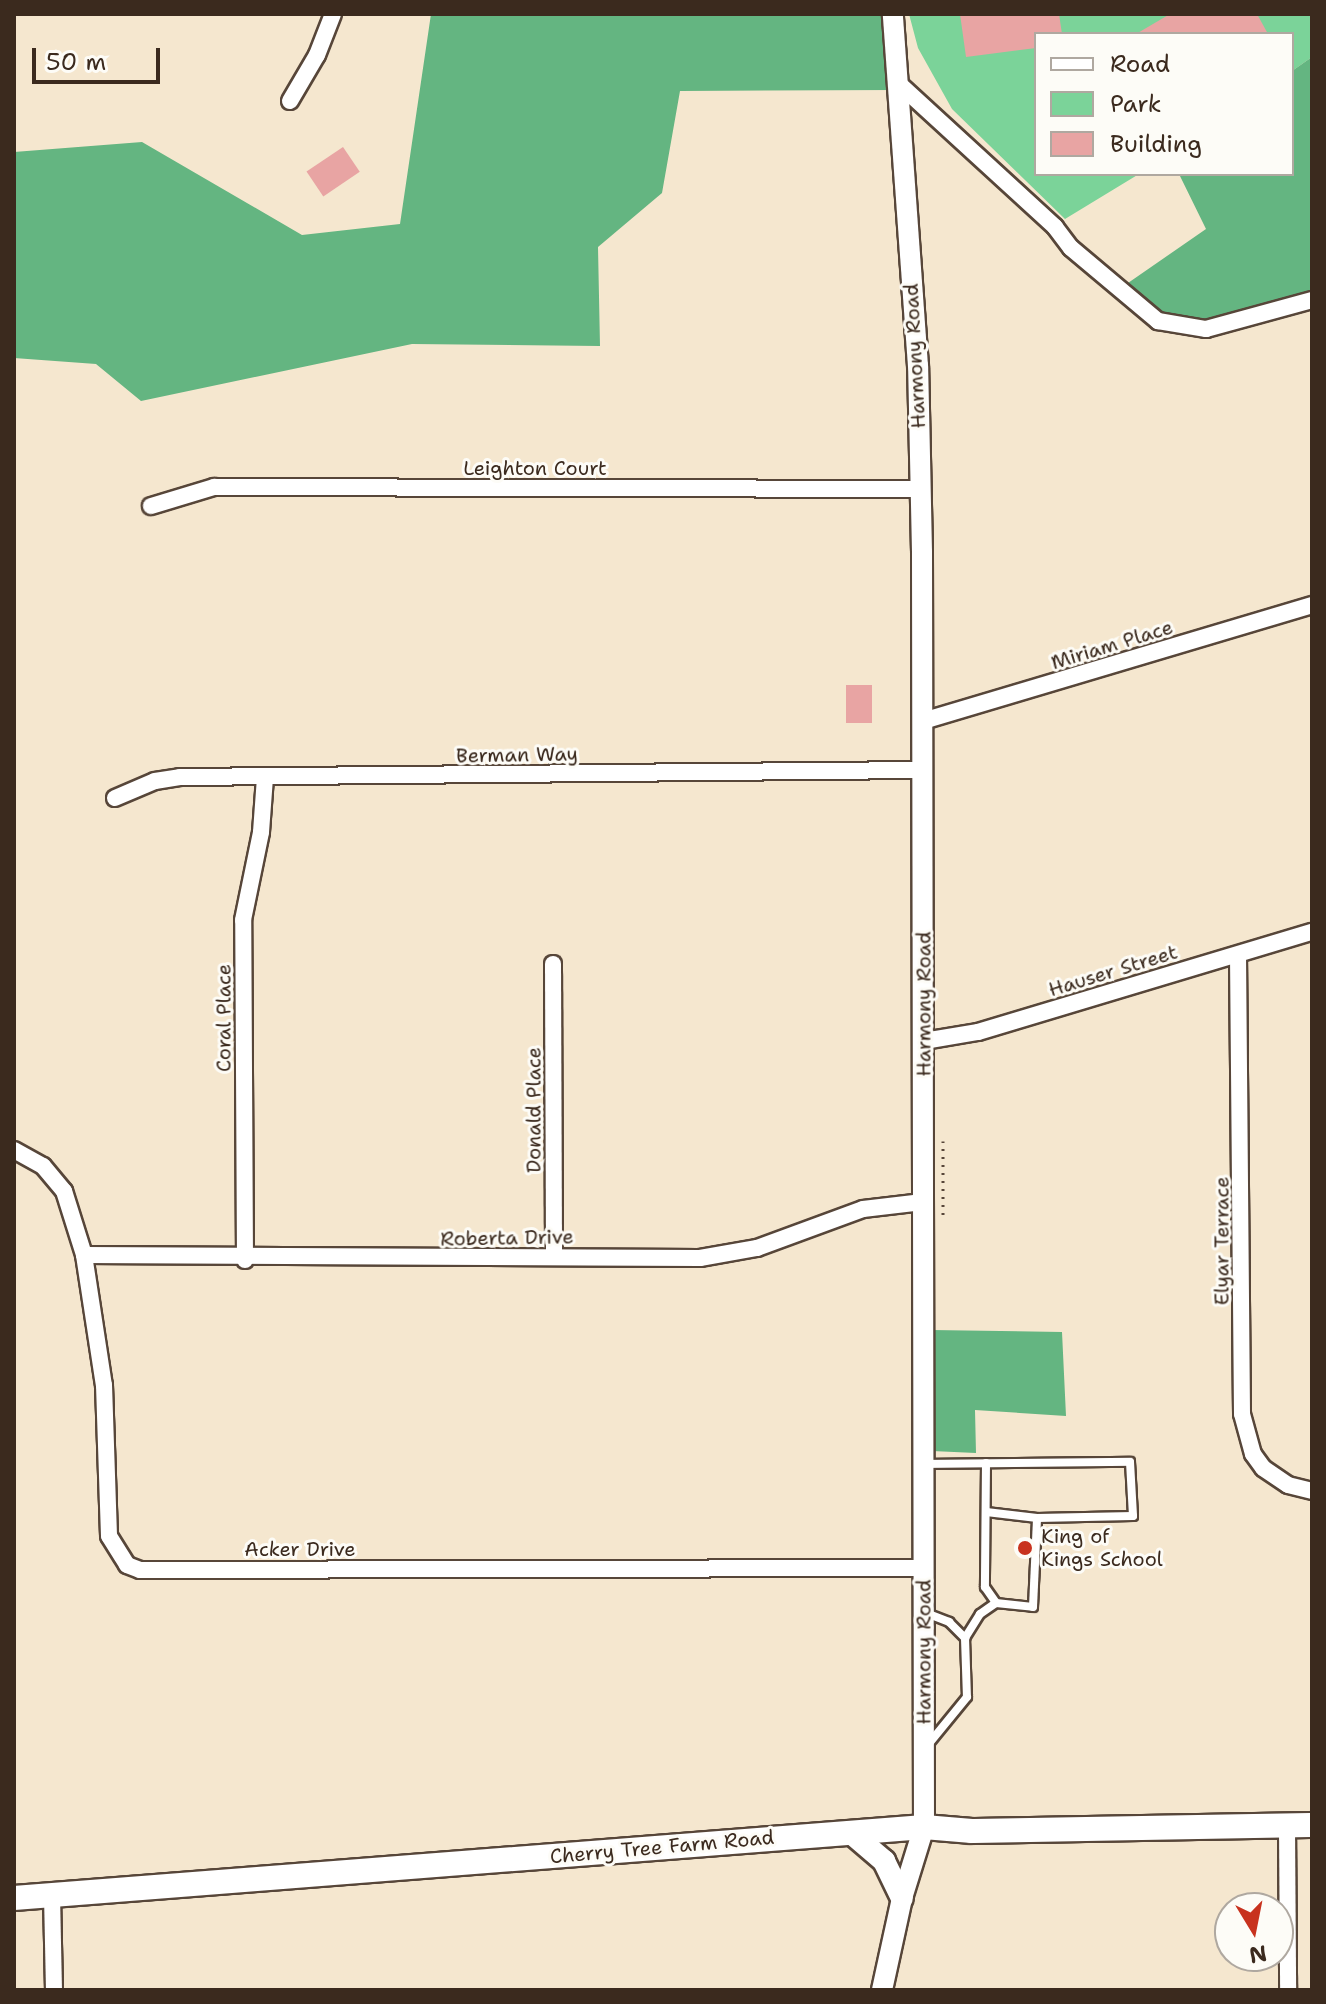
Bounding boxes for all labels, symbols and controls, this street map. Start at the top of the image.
scale bar [36,32,164,82]
legend [1034,32,1294,176]
text: 50 m [46,46,106,78]
text: Road [1110,48,1170,80]
text: Park [1110,88,1162,120]
text: Building [1110,128,1202,160]
street label: Harmony Road [899,283,931,429]
street label: Leighton Court [463,456,607,480]
street label: Miriam Place [1048,615,1176,675]
street label: Berman Way [456,742,578,768]
street label: Harmony Road [912,931,936,1077]
street label: Hauser Street [1046,940,1180,1002]
street label: Coral Place [212,964,236,1072]
street label: Donald Place [522,1047,546,1173]
street label: Elyar Terrace [1210,1177,1234,1305]
street label: Roberta Drive [440,1225,574,1251]
place label: King of Kings School [1041,1524,1163,1571]
street label: Acker Drive [244,1537,356,1561]
marker: King of Kings School [1016,1539,1034,1557]
street label: Harmony Road [912,1579,936,1725]
street label: Cherry Tree Farm Road [549,1825,775,1869]
north arrow [1214,1892,1294,1972]
text: N [1247,1938,1269,1970]

